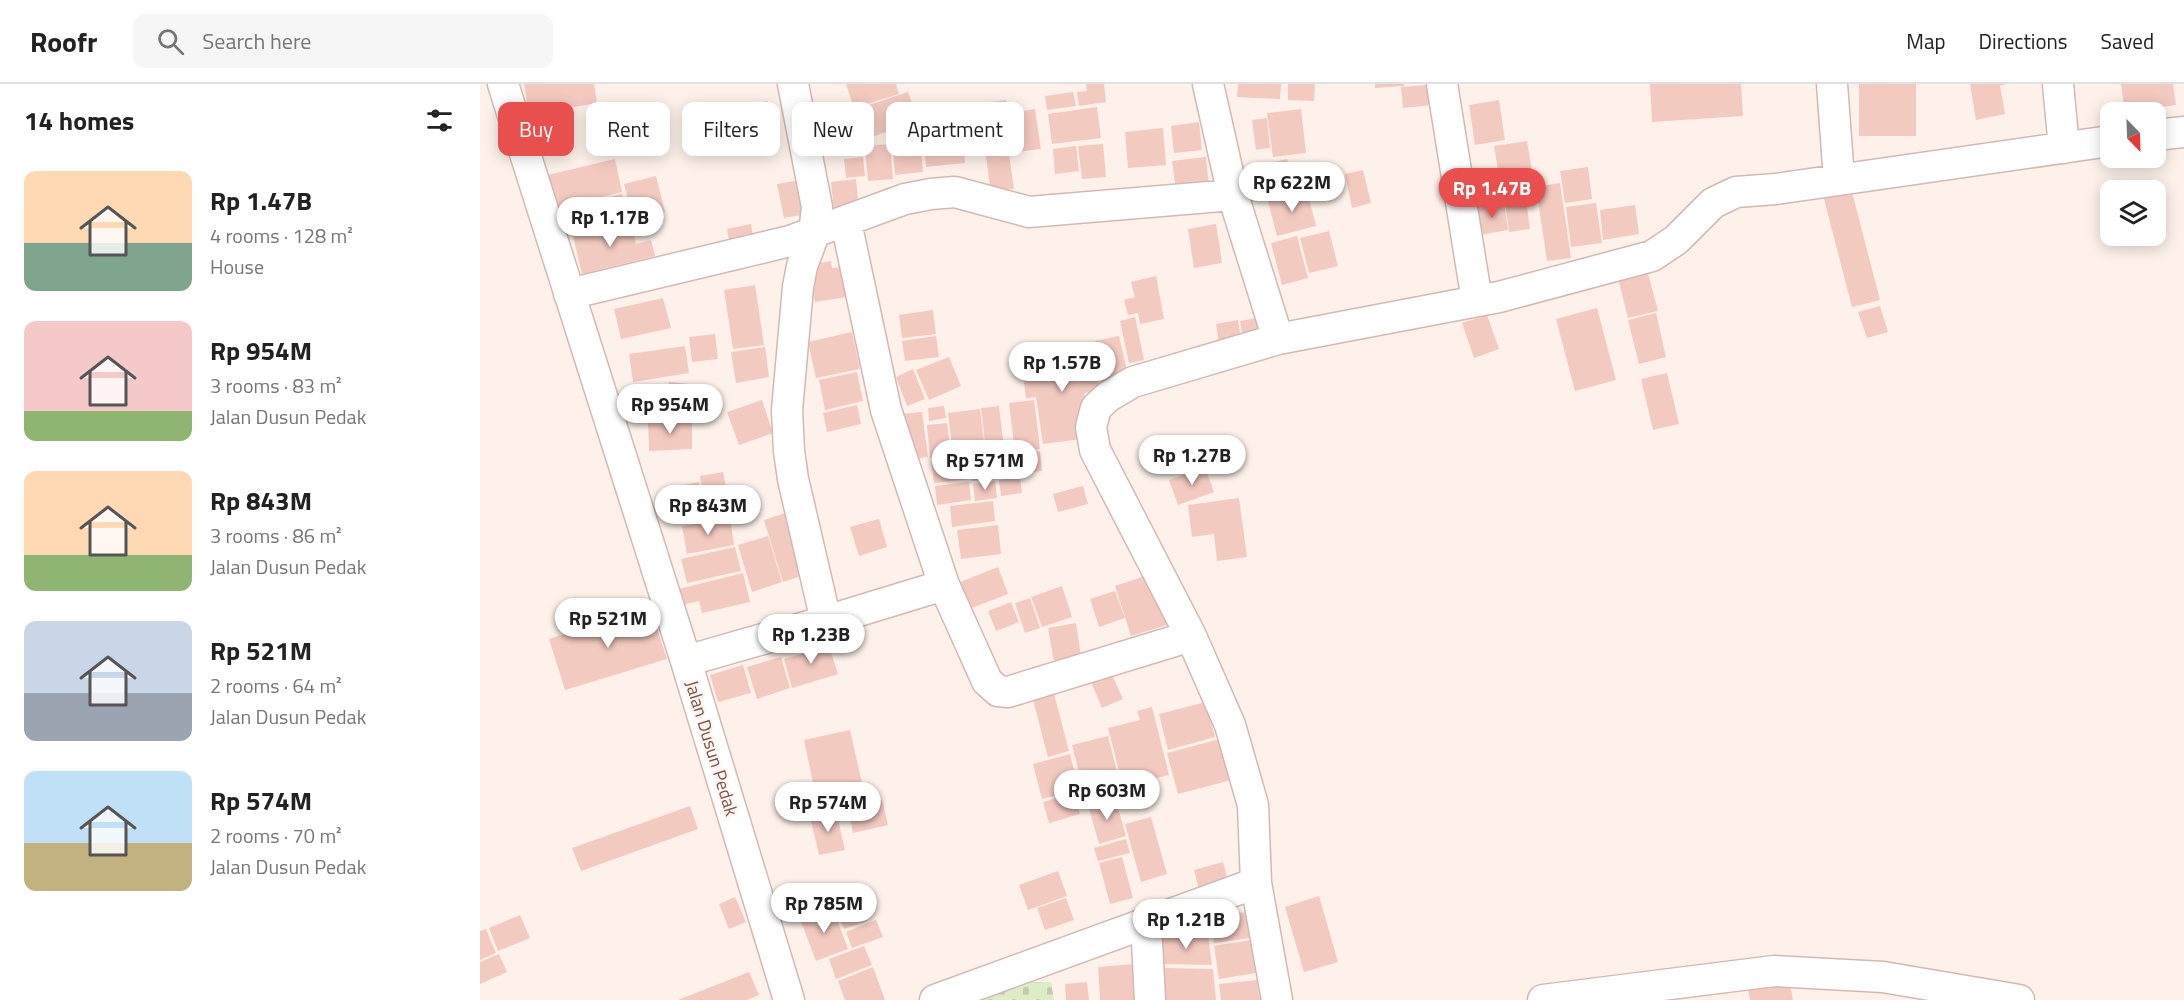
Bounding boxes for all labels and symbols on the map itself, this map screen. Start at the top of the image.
north arrow [2100,102,2166,168]
pin: Rp 622M [1237,162,1347,213]
pin: Rp 1.47B [1430,168,1554,219]
pin: Rp 1.17B [548,197,672,248]
pin: Rp 1.57B [1000,342,1124,393]
pin: Rp 954M [615,384,725,435]
pin: Rp 1.27B [1130,435,1254,486]
pin: Rp 571M [930,440,1040,491]
pin: Rp 843M [653,485,763,536]
pin: Rp 521M [553,598,663,649]
pin: Rp 1.23B [749,614,873,665]
street label: Jalan Dusun Pedak [679,677,746,820]
pin: Rp 603M [1052,770,1162,821]
pin: Rp 574M [773,782,883,833]
pin: Rp 785M [769,883,879,934]
pin: Rp 1.21B [1124,899,1248,950]

